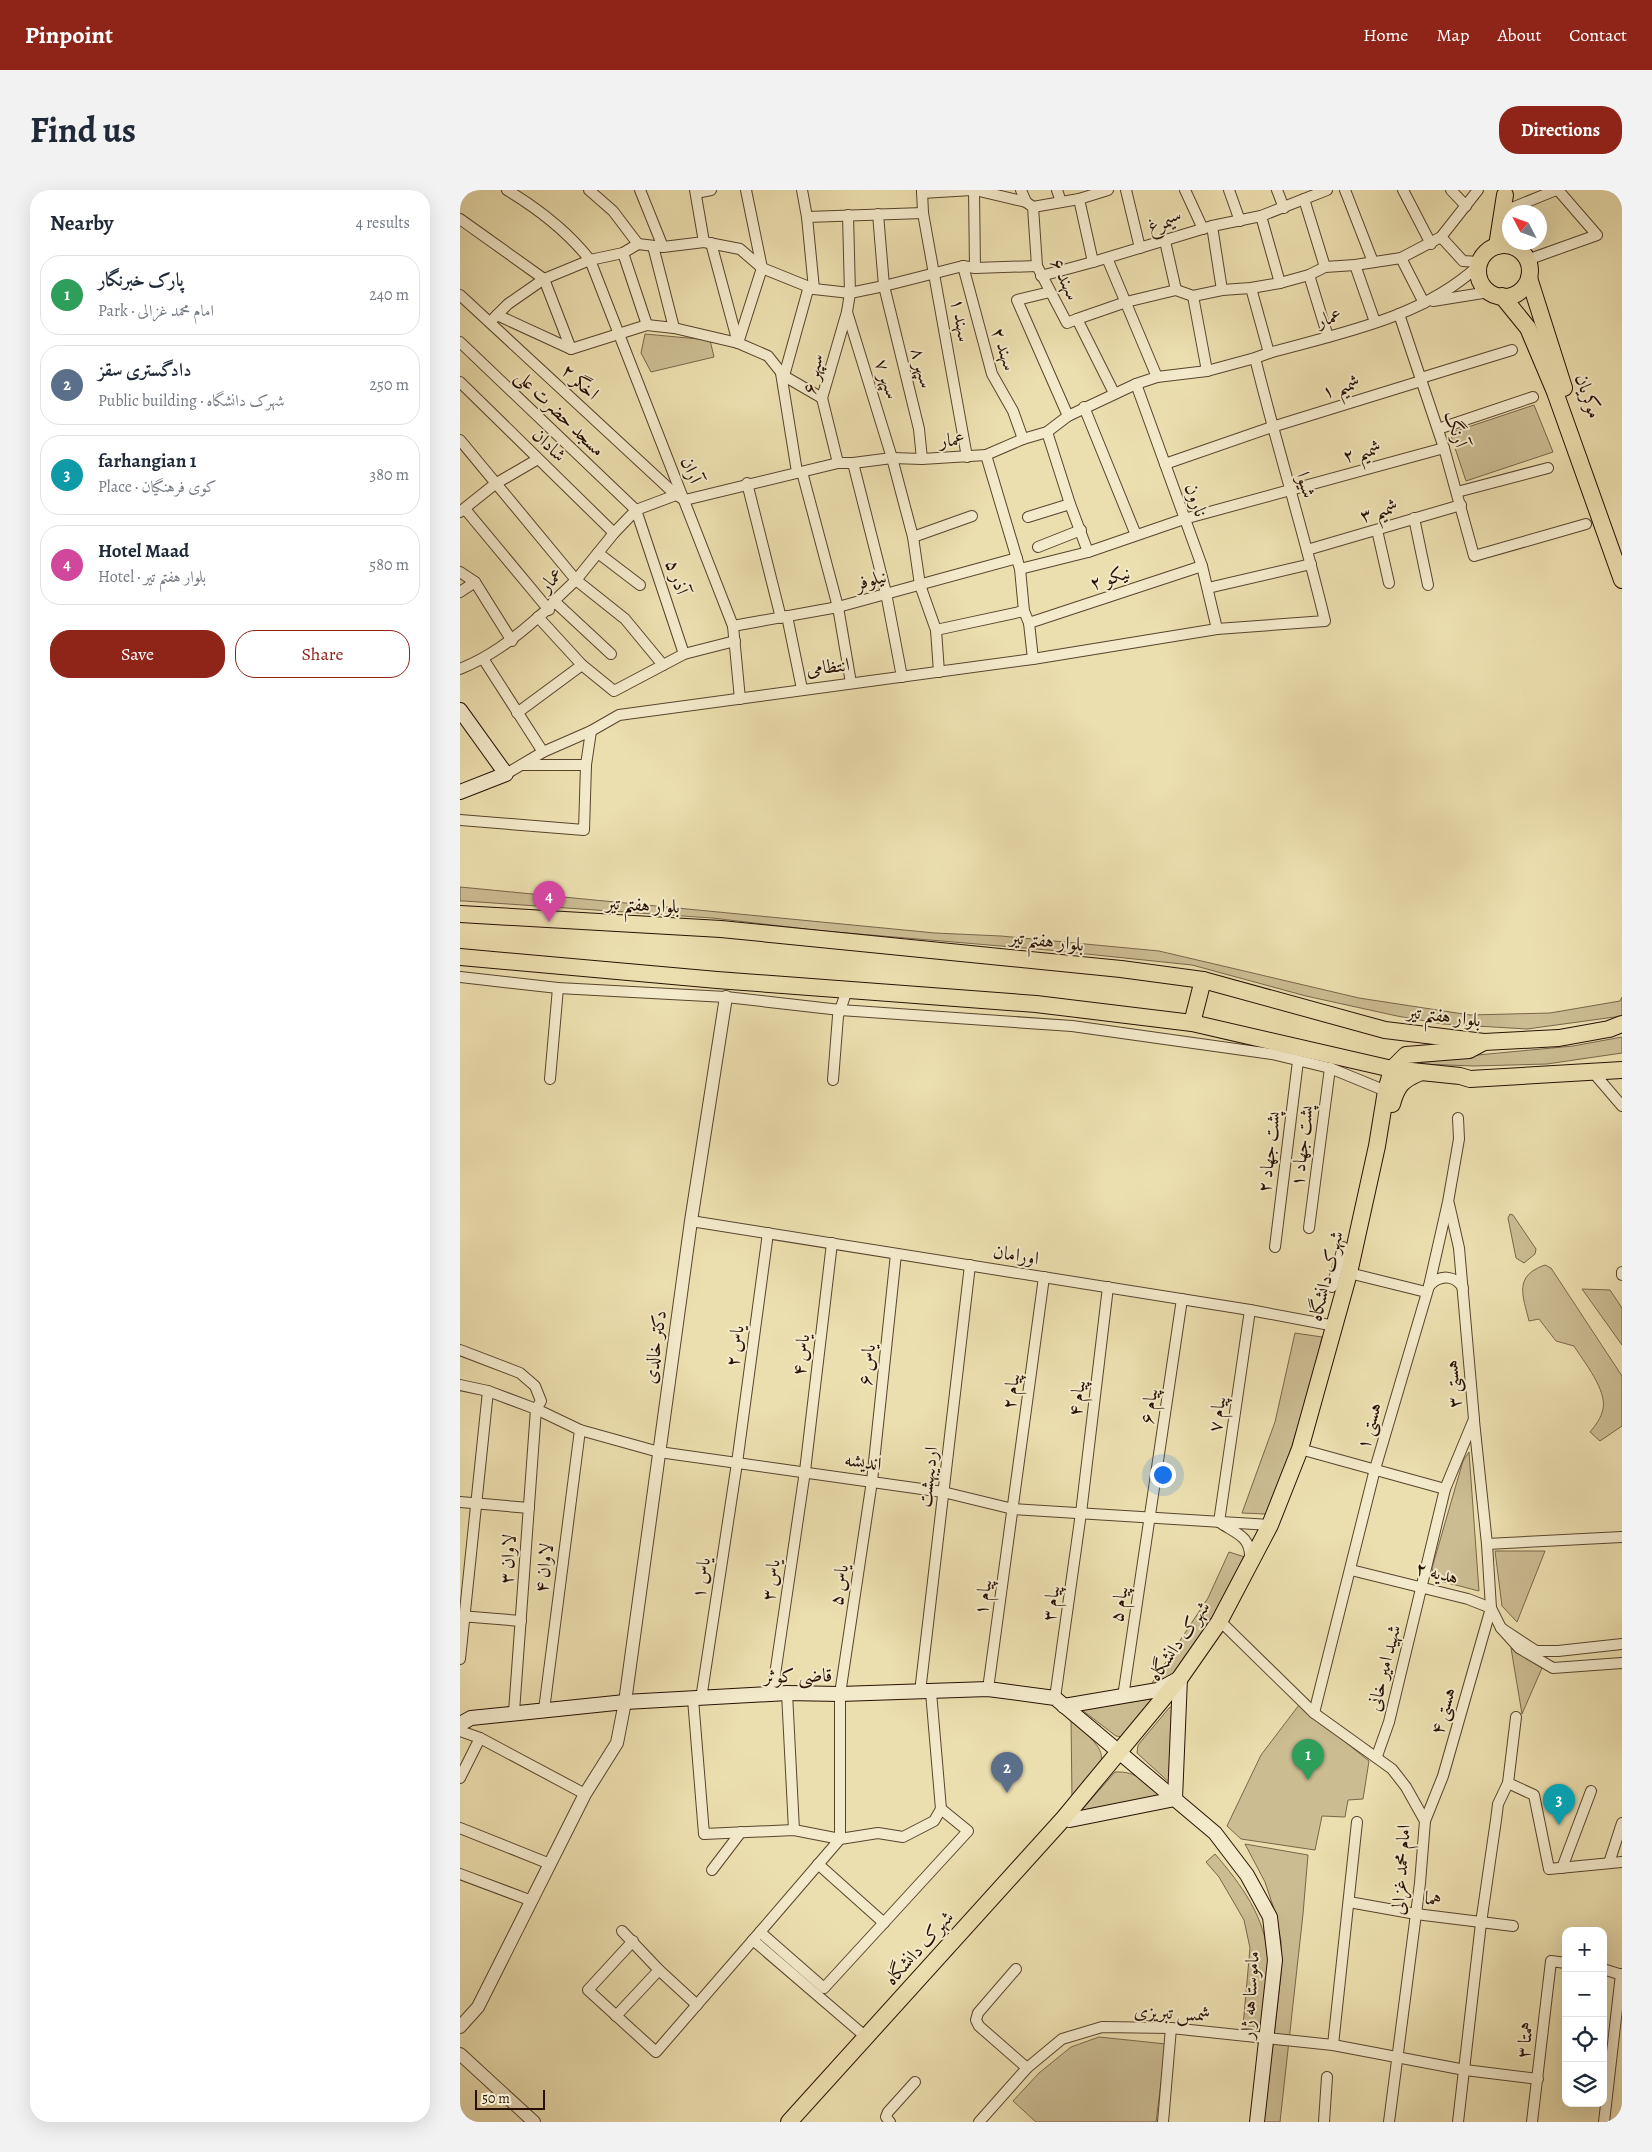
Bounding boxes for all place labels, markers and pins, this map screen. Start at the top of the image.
pin: 4 [533,881,565,922]
pin: 1 [1292,1739,1324,1780]
pin: 2 [991,1752,1023,1793]
pin: 3 [1543,1784,1575,1825]

